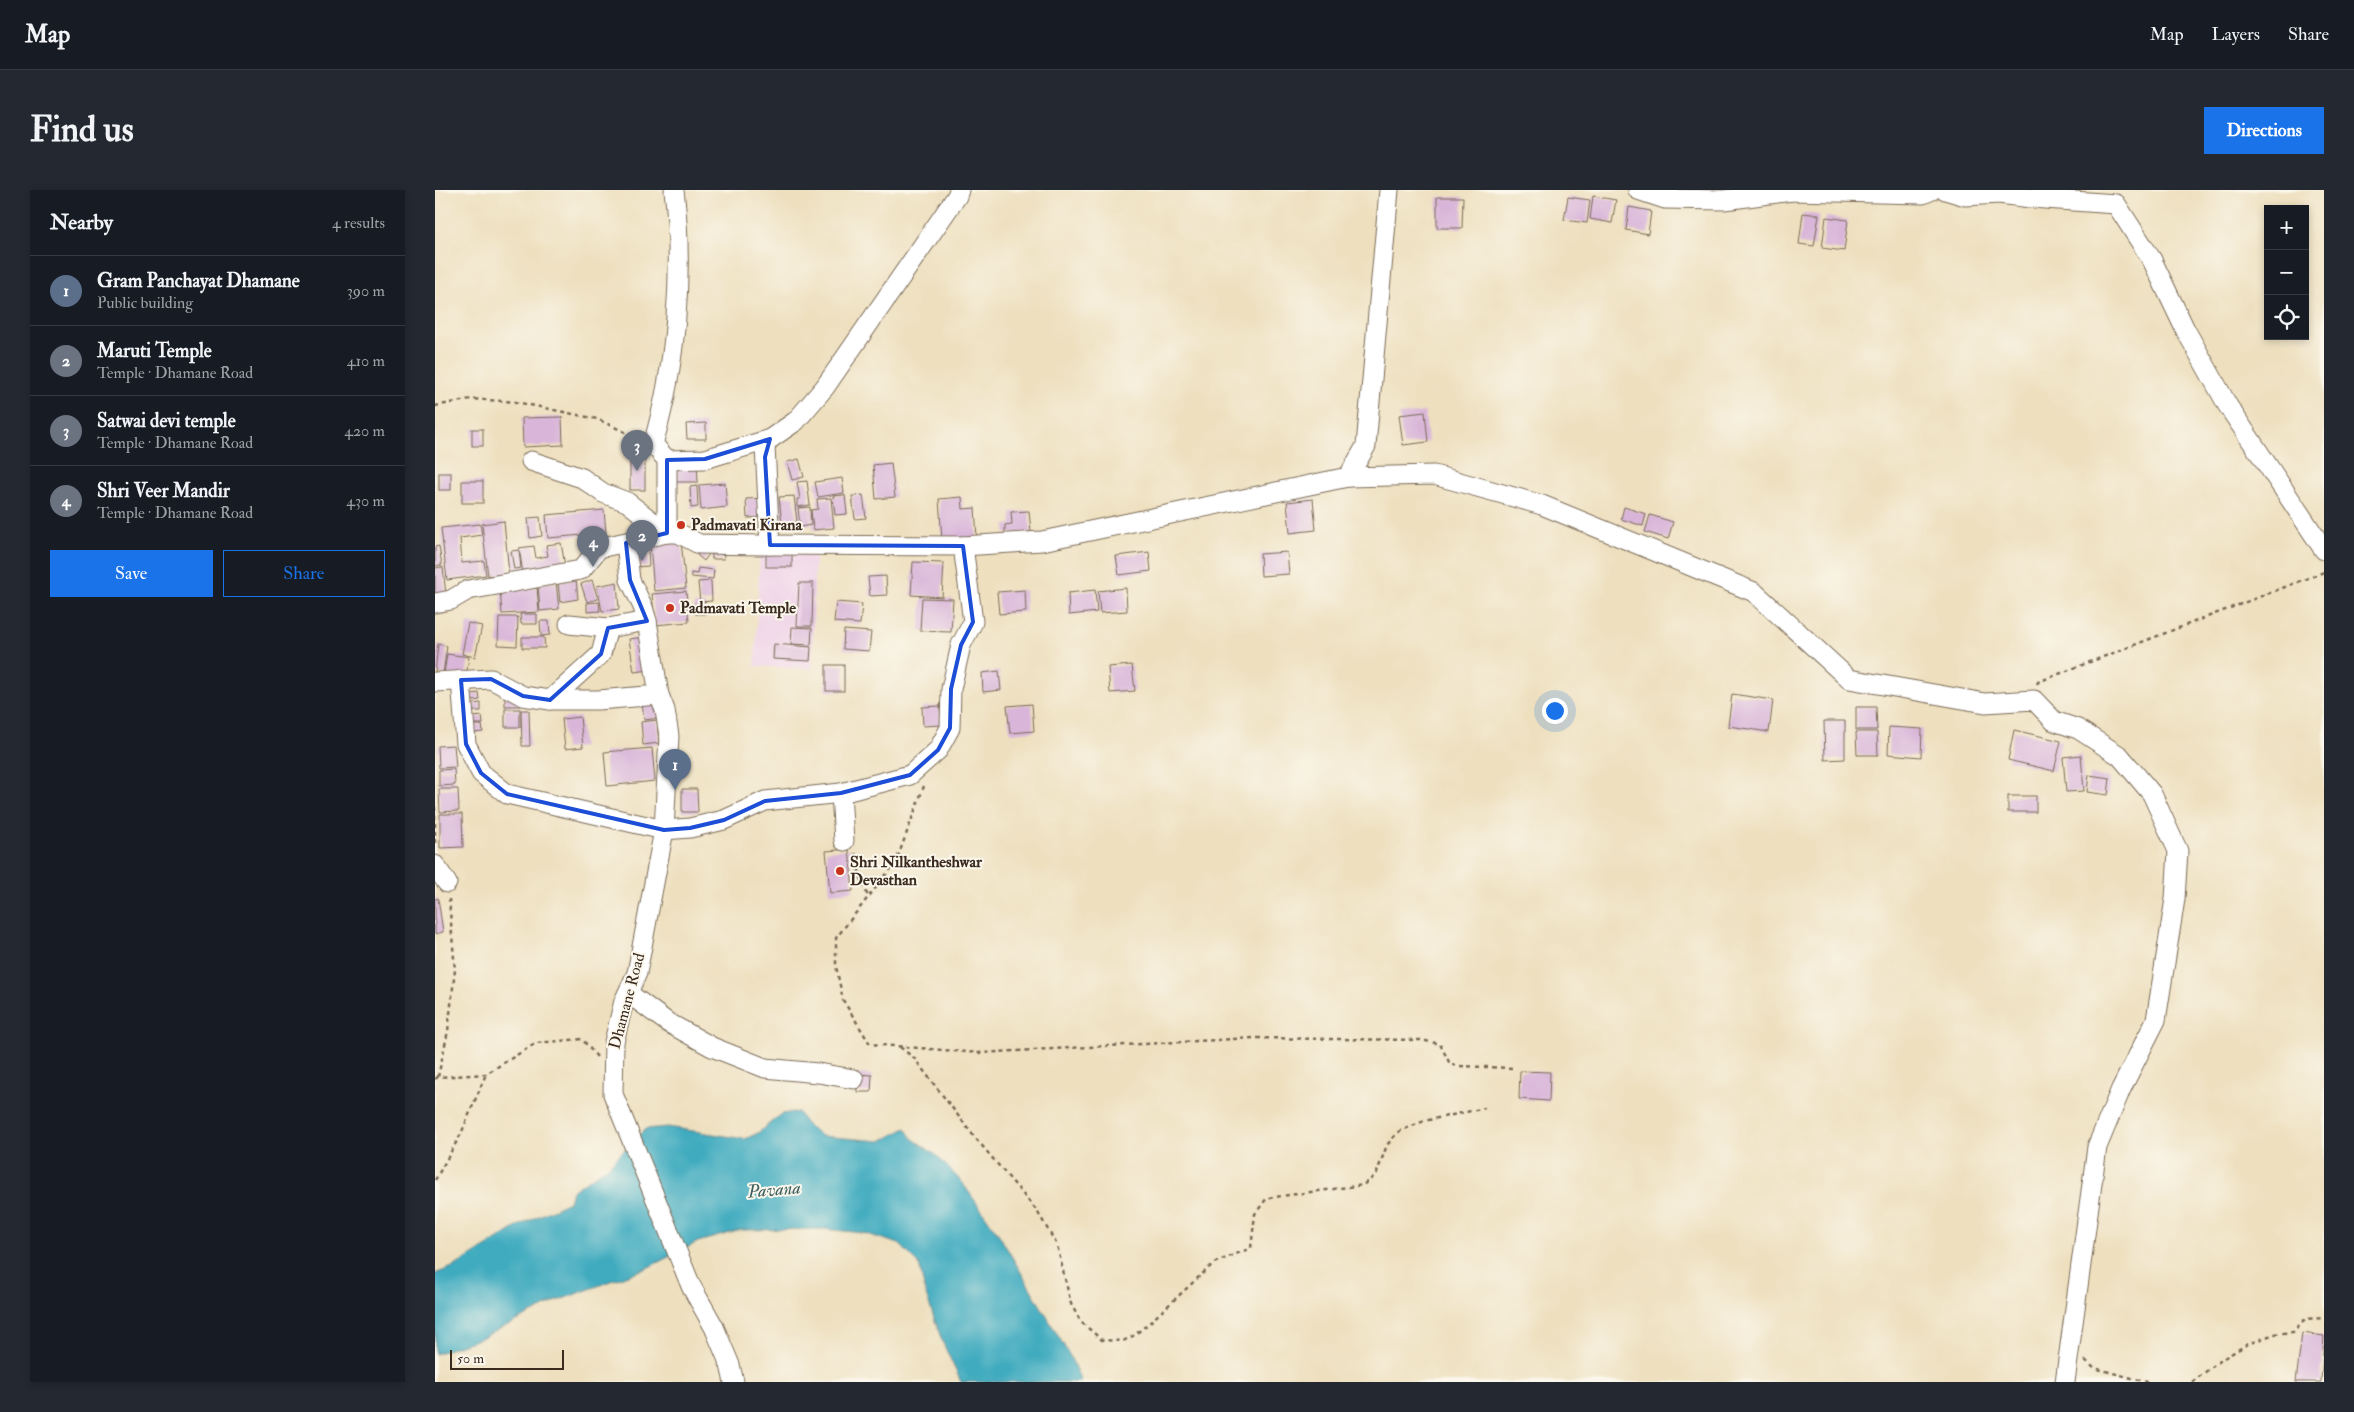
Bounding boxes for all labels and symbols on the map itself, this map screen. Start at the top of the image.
pin: 3 [621,430,653,471]
place label: Padmavati Kirana [691,515,803,535]
marker: Padmavati Kirana [675,519,687,531]
pin: 2 [626,520,658,561]
pin: 4 [577,526,609,567]
place label: Padmavati Temple [680,598,796,619]
marker: Padmavati Temple [664,602,676,614]
your location [1542,698,1568,724]
pin: 1 [659,749,691,790]
place label: Shri Nilkantheshwar Devasthan [850,852,983,890]
marker: Shri Nilkantheshwar Devasthan [834,865,846,877]
street label: Dhamane Road [605,951,649,1051]
water label: Pavana [746,1176,801,1204]
scale bar [450,1347,564,1370]

